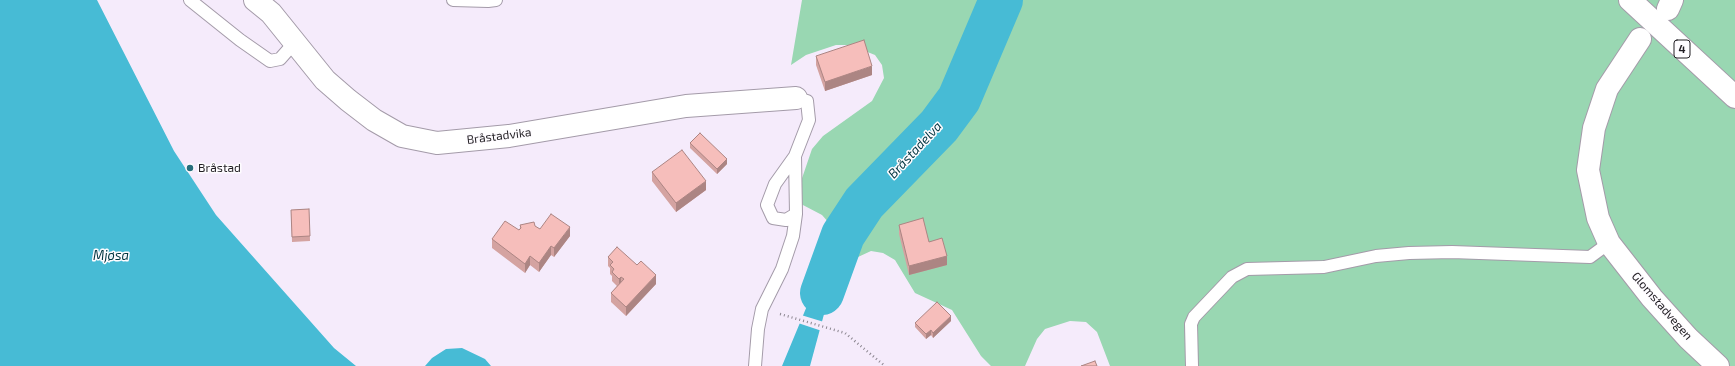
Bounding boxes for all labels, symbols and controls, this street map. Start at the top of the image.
road number: 4 [1674,40,1690,58]
water label: Bråstadelva [885,118,945,182]
street label: Bråstadvika [466,125,532,147]
place label: Bråstad [198,161,241,175]
marker: Bråstad [185,163,195,173]
water label: Mjøsa [93,248,129,264]
street label: Glomstadvegen [1629,269,1695,343]

